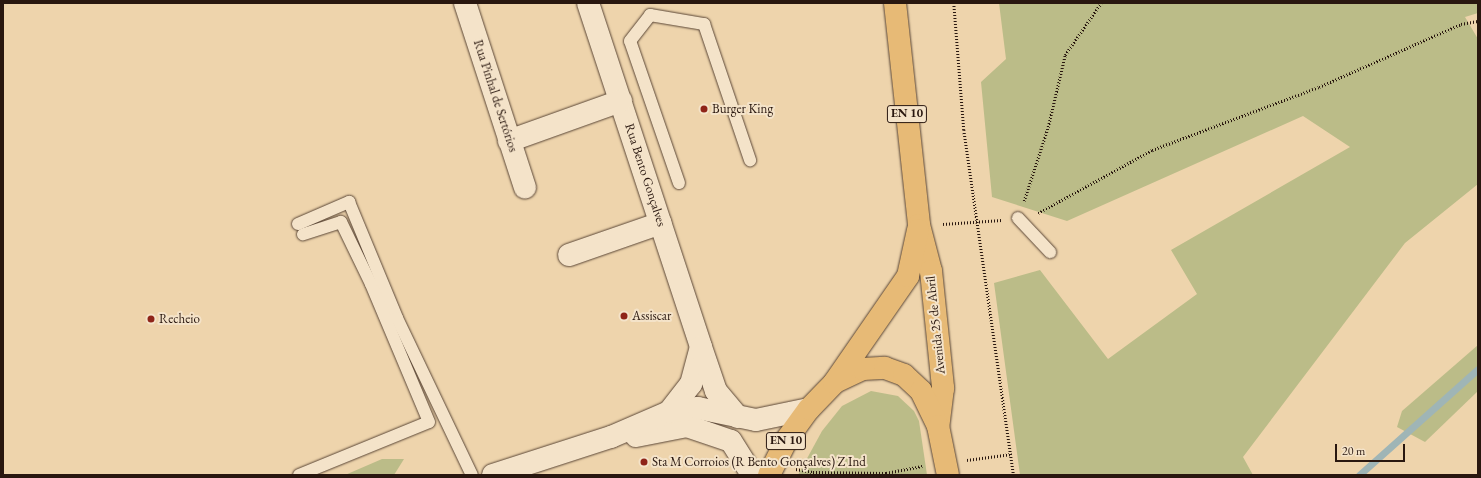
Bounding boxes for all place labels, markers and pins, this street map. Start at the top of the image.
place label: Burger King [712,101,773,117]
marker: Burger King [699,104,709,114]
place label: Assiscar [632,308,671,324]
place label: Recheio [159,311,200,327]
marker: Assiscar [619,311,629,321]
marker: Recheio [146,314,156,324]
place label: Sta M Corroios (R Bento Gonçalves) Z Ind [652,454,866,470]
marker: Sta M Corroios (R Bento Gonçalves) Z Ind [639,457,649,467]

